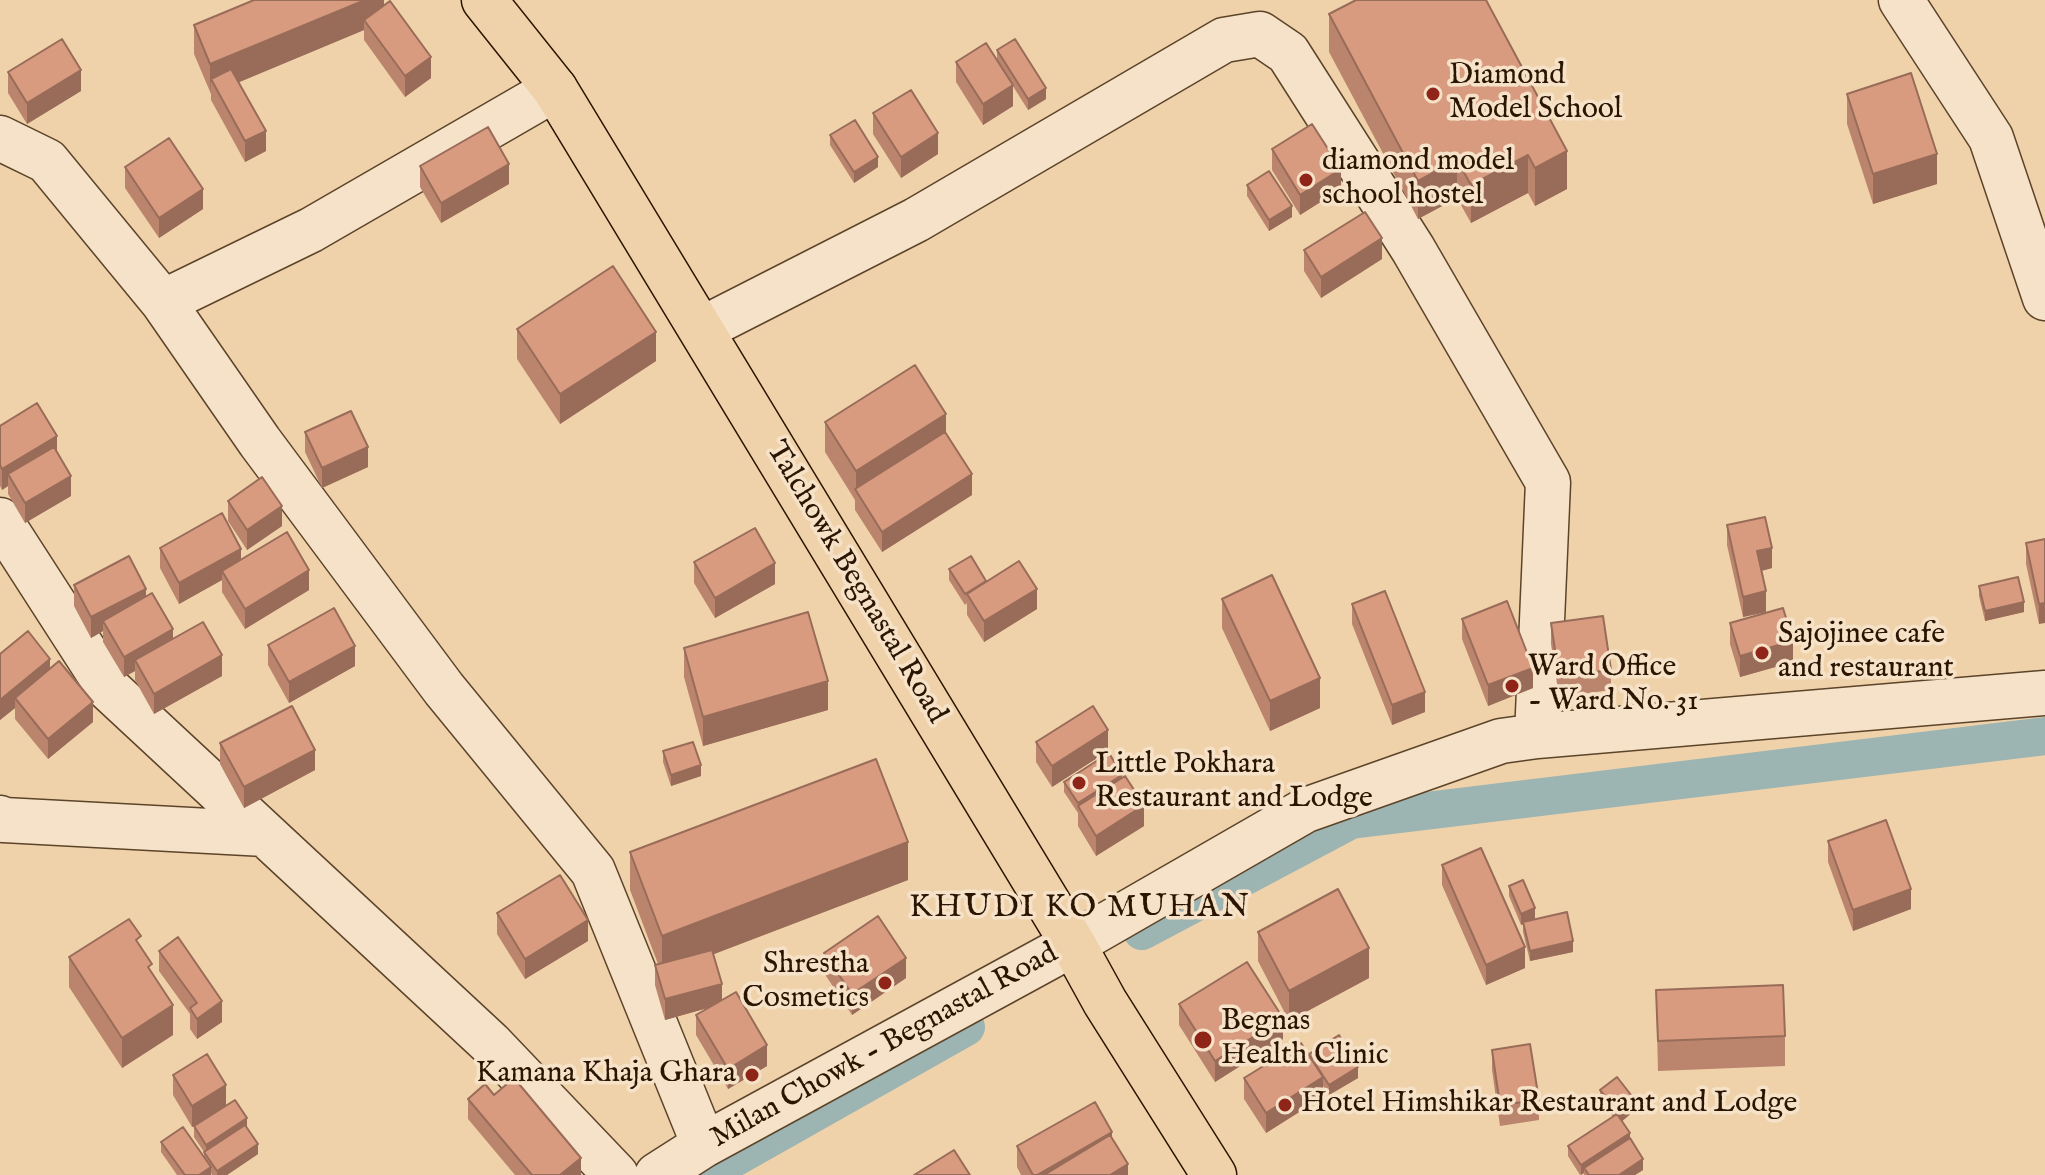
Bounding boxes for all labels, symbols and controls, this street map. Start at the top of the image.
place label: Diamond Model School [1449,59,1622,130]
marker: Diamond Model School [1424,85,1442,103]
place label: diamond model school hostel [1322,145,1514,216]
marker: diamond model school hostel [1297,171,1315,189]
street label: Talchowk Begnastal Road [757,436,953,730]
place label: Sajojinee cafe and restaurant [1778,618,1954,688]
marker: Sajojinee cafe and restaurant [1753,644,1771,662]
place label: Ward Office - Ward No. 31 [1528,651,1698,722]
marker: Ward Office - Ward No. 31 [1503,677,1521,695]
place label: Little Pokhara Restaurant and Lodge [1095,748,1373,818]
marker: Little Pokhara Restaurant and Lodge [1070,774,1088,792]
district label: KHUDI KO MUHAN [909,890,1251,928]
street label: Milan Chowk - Begnastal Road [705,937,1065,1157]
place label: Shrestha Cosmetics [742,948,869,1018]
marker: Shrestha Cosmetics [876,974,894,992]
place label: Begnas Health Clinic [1221,1005,1389,1076]
marker: Begnas Health Clinic [1192,1029,1214,1051]
place label: Kamana Khaja Ghara [476,1057,736,1093]
marker: Kamana Khaja Ghara [743,1066,761,1084]
place label: Hotel Himshikar Restaurant and Lodge [1301,1087,1797,1123]
marker: Hotel Himshikar Restaurant and Lodge [1276,1096,1294,1114]

